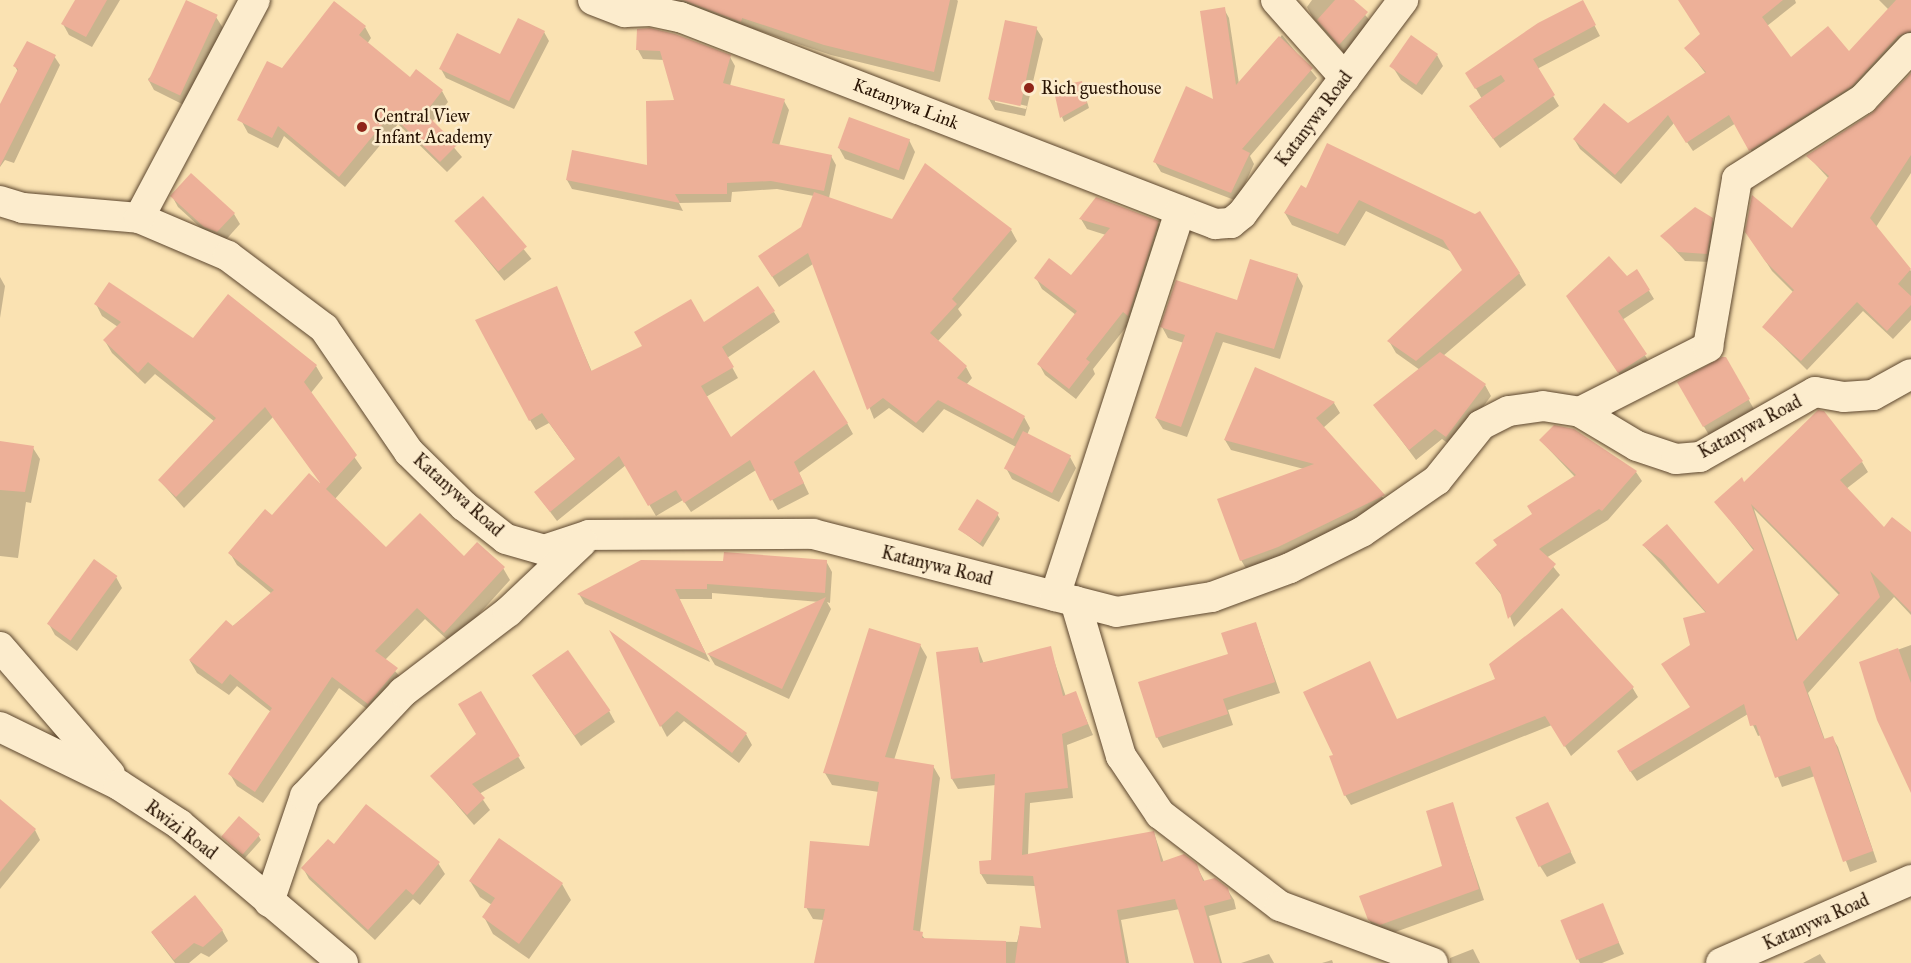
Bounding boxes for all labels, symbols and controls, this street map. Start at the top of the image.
street label: Katanywa Road [1271,67,1357,171]
street label: Katanywa Link [850,74,962,134]
place label: Rich guesthouse [1041,77,1161,99]
marker: Rich guesthouse [1022,81,1036,95]
place label: Central View Infant Academy [374,106,492,148]
marker: Central View Infant Academy [355,120,369,134]
street label: Katanywa Road [1695,391,1805,463]
street label: Katanywa Road [409,449,507,541]
street label: Katanywa Road [879,542,995,590]
street label: Rwizi Road [141,796,221,864]
street label: Katanywa Road [1760,889,1872,955]

